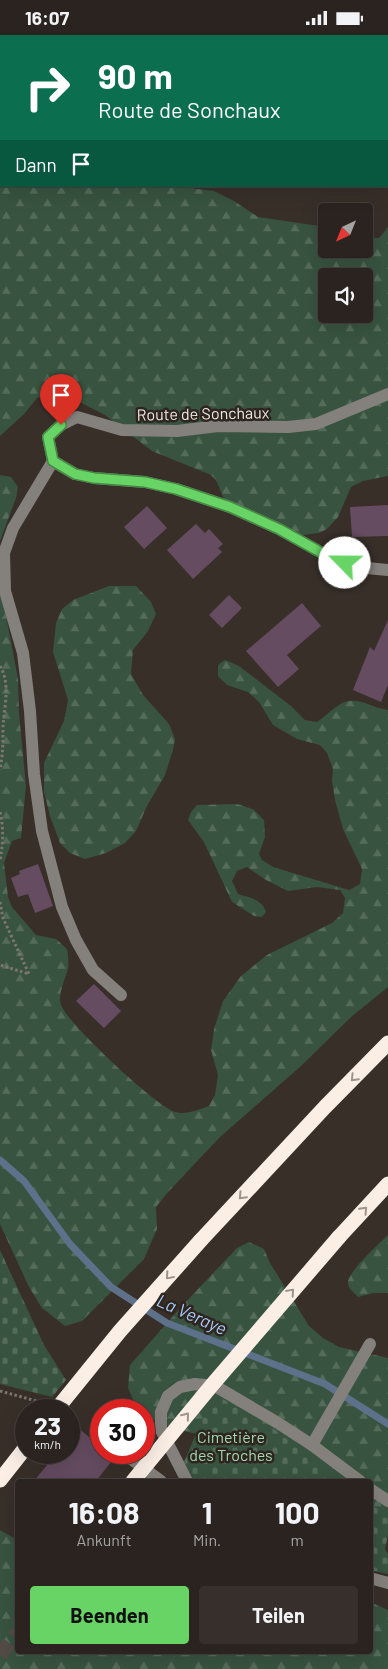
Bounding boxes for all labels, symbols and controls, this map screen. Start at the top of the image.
text: 16:07 [25,6,69,29]
text: 90 m [98,54,173,96]
icon: right [15,55,80,120]
text: Route de Sonchaux [98,96,281,122]
icon: arrive [67,150,95,178]
text: Dann [15,153,57,176]
north arrow [318,203,372,257]
map controls [318,203,373,323]
button: sound [318,268,373,323]
pin [40,374,82,425]
icon: arrive [47,381,75,409]
street label: Route de Sonchaux [136,402,270,424]
position arrow [318,536,370,588]
one-way arrow [351,1072,360,1081]
one-way arrow [239,1190,248,1199]
one-way arrow [358,1207,367,1216]
one-way arrow [165,1271,174,1280]
water label: La Veraye [154,1289,230,1339]
one-way arrow [285,1289,294,1298]
speed limit sign: 30 [90,1399,155,1464]
text: 23 [34,1410,61,1440]
one-way arrow [181,1413,189,1422]
park label: Cimetière des Troches [189,1427,273,1464]
text: km/h [34,1437,61,1451]
text: 16:08 [68,1494,139,1530]
text: 1 [202,1494,212,1530]
text: 100 [275,1494,319,1530]
text: Ankunft [76,1530,131,1549]
text: Min. [193,1530,221,1549]
text: m [290,1530,304,1549]
button: Beenden [30,1586,189,1644]
button: Teilen [199,1586,358,1644]

